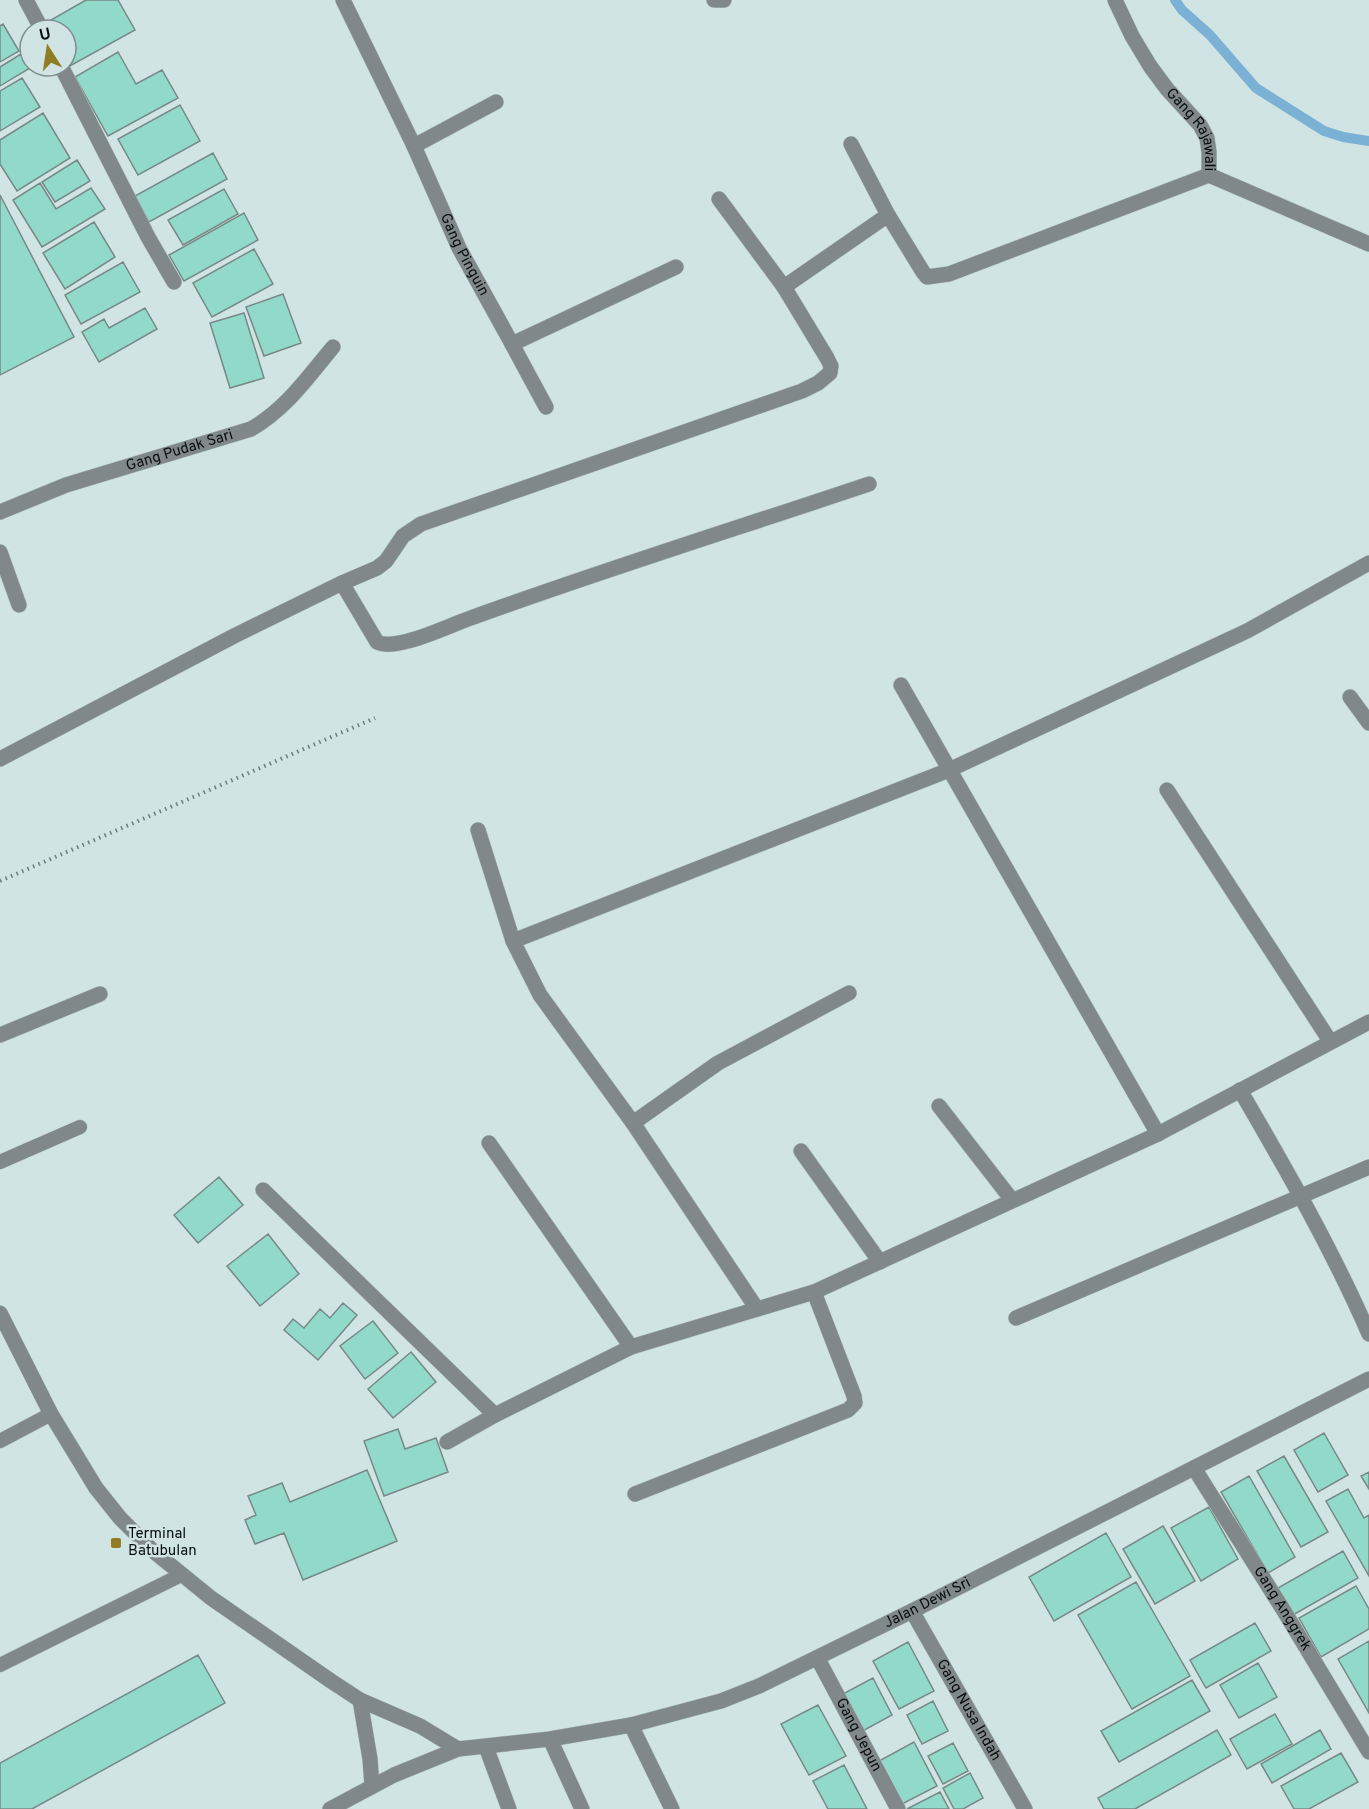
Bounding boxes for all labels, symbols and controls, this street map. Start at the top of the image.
north arrow [18,18,78,78]
text: U [38,24,53,46]
street label: Gang Rajawali [1161,84,1219,171]
street label: Gang Pinguin [435,210,493,299]
street label: Gang Pudak Sari [124,425,236,476]
place label: Terminal Batubulan [128,1525,197,1561]
marker: Terminal Batubulan [109,1536,123,1550]
street label: Gang Anggrek [1249,1563,1315,1654]
street label: Jalan Dewi Sri [881,1573,974,1633]
street label: Gang Nusa Indah [932,1656,1005,1764]
street label: Gang Jepun [831,1695,886,1775]

